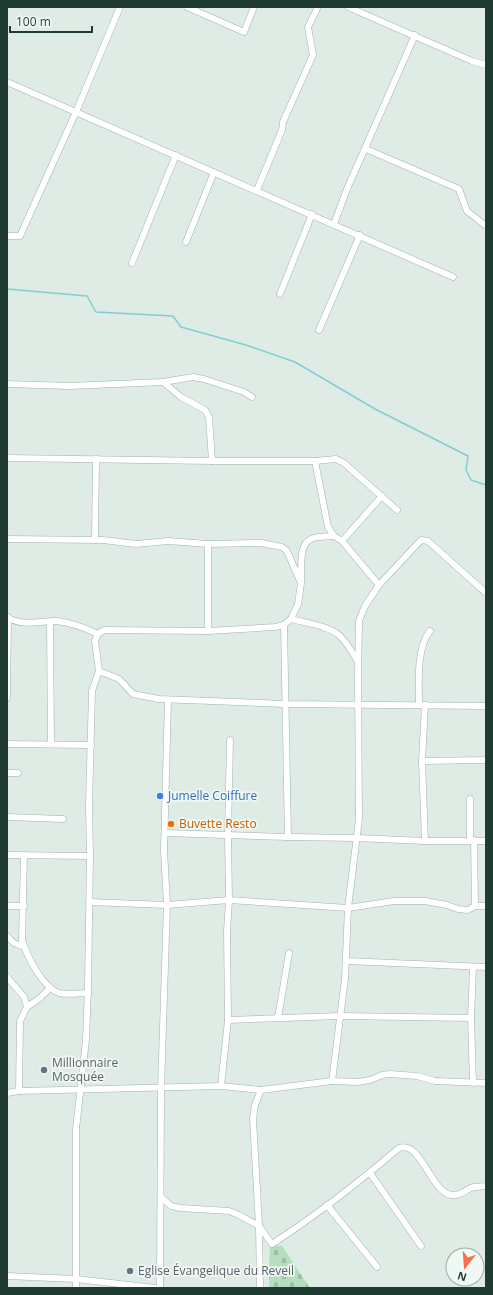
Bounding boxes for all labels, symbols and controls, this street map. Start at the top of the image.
scale bar [10,8,92,34]
text: 100 m [16,13,51,30]
place label: Jumelle Coiffure [167,787,257,804]
marker: Jumelle Coiffure [155,791,165,801]
place label: Buvette Resto [179,815,257,832]
marker: Buvette Resto [166,819,176,829]
place label: Millionnaire Mosquée [52,1054,118,1085]
marker: Millionnaire Mosquée [39,1065,49,1075]
north arrow [445,1247,485,1287]
place label: Eglise Évangelique du Reveil [138,1262,294,1279]
marker: Eglise Évangelique du Reveil [125,1266,135,1276]
text: N [455,1269,468,1286]

